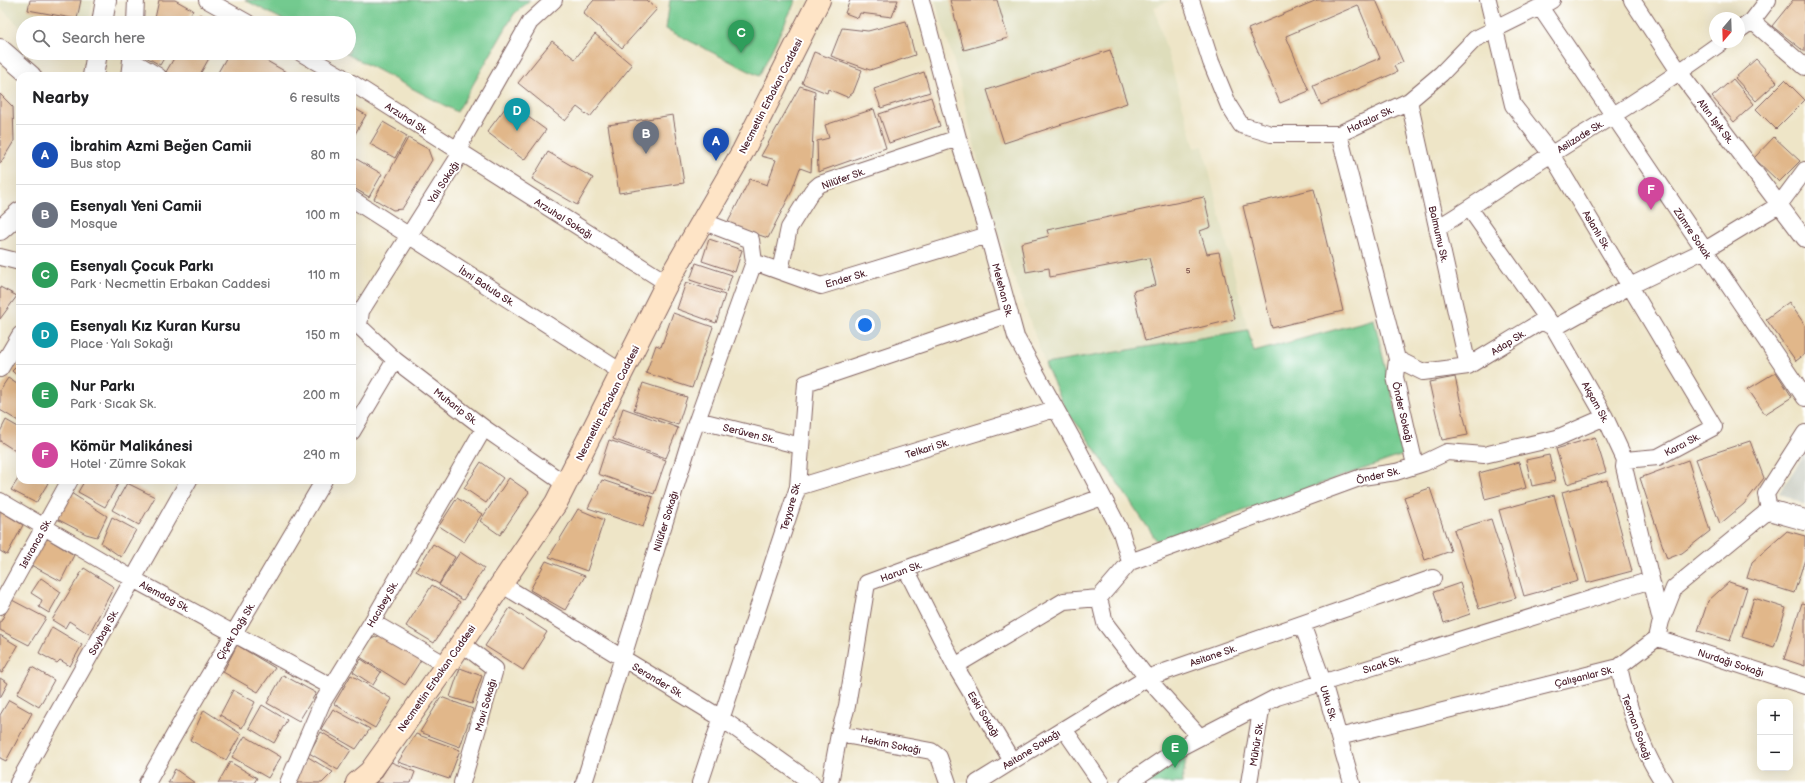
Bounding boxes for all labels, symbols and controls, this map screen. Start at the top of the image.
north arrow [1709,12,1745,48]
search box [16,16,356,60]
pin: C [728,20,754,53]
icon: search [30,27,52,49]
text: Search here [62,29,145,48]
street label: Necmettin Erbakan Caddesi [737,37,805,156]
text: Nearby [32,88,89,108]
text: 6 results [290,90,340,106]
street label: Altın Işık Sk. [1694,97,1736,146]
pin: D [504,98,530,131]
street label: Arzuhal Sk. [383,100,430,137]
street label: Hafızlar Sk. [1345,104,1396,136]
street label: Aslizade Sk. [1555,118,1606,156]
pin: B [633,121,659,154]
pin: A [703,128,729,161]
text: İbrahim Azmi Beğen Camii [70,137,251,156]
text: A [41,147,49,163]
text: 80 m [311,147,340,163]
text: Bus stop [70,156,121,172]
street label: Yalı Sokağı [425,159,462,207]
street label: Nilüfer Sk. [820,165,867,192]
pin: F [1638,177,1664,210]
street label: Arzuhal Sokağı [532,196,595,242]
text: Esenyalı Yeni Camii [70,197,202,216]
street label: Balmumu Sk. [1426,205,1450,264]
street label: Zümre Sokak [1670,205,1714,261]
text: B [40,207,50,223]
text: 100 m [305,207,340,223]
street label: Aslanlı Sk. [1580,208,1613,253]
text: Mosque [70,216,118,232]
text: Esenyalı Çocuk Parkı [70,257,214,276]
street label: Metehan Sk. [989,262,1015,319]
street label: İbni Batuta Sk. [456,264,517,309]
house number: 5 [1186,266,1191,275]
text: C [40,267,50,283]
text: 110 m [308,267,340,283]
street label: Ender Sk. [824,267,869,291]
text: Park · Necmettin Erbakan Caddesi [70,276,270,292]
your location [855,315,875,335]
text: Esenyalı Kız Kuran Kursu [70,317,241,336]
text: D [40,327,50,343]
text: 150 m [306,327,340,343]
street label: Adap Sk. [1489,327,1528,358]
text: Place · Yalı Sokağı [70,336,173,352]
street label: Necmettin Erbakan Caddesi [574,344,642,463]
text: Nur Parkı [70,377,135,396]
street label: Akşam Sk. [1579,380,1611,425]
street label: Önder Sokağı [1389,381,1415,444]
street label: Muharip Sk. [431,386,480,428]
text: E [41,387,49,403]
text: 200 m [303,387,340,403]
text: Park · Sıcak Sk. [70,396,156,412]
street label: Serüven Sk. [722,422,776,446]
street label: Karcı Sk. [1663,430,1702,459]
text: Kömür Malikánesi [70,437,193,456]
street label: Telkari Sk. [904,437,951,461]
text: F [41,447,49,463]
text: 290 m [303,447,340,463]
text: Hotel · Zümre Sokak [70,456,186,472]
street label: Önder Sk. [1355,465,1401,487]
street label: Teyyare Sk. [778,480,804,532]
street label: Nilüfer Sokağı [651,490,681,553]
street label: Istıranca Sk. [17,517,54,570]
street label: Harun Sk. [879,559,924,585]
street label: Alemdağ Sk. [137,579,192,615]
street label: Hacıbey Sk. [365,579,401,630]
street label: Çiçek Dağı Sk. [214,601,258,662]
street label: Soybaşı Sk. [86,608,121,657]
street label: Necmettin Erbakan Caddesi [395,623,478,734]
street label: Asitane Sk. [1188,642,1238,670]
street label: Nurdağı Sokağı [1696,647,1765,679]
street label: Sıcak Sk. [1361,653,1403,677]
street label: Serander Sk. [630,661,685,701]
street label: Çalışanlar Sk. [1553,664,1615,690]
street label: Mavi Sokağı [473,678,499,733]
street label: Utku Sk. [1317,684,1339,722]
street label: Eski Sokağı [965,689,1002,740]
street label: Teoman Sokağı [1619,693,1653,762]
map controls [1757,699,1793,771]
button: + [1757,699,1793,735]
street label: Mühür Sk. [1248,721,1266,767]
street label: Asitane Sokağı [1000,727,1063,772]
street label: Hekim Sokağı [859,733,922,757]
pin: E [1162,735,1188,768]
button: − [1757,735,1793,771]

